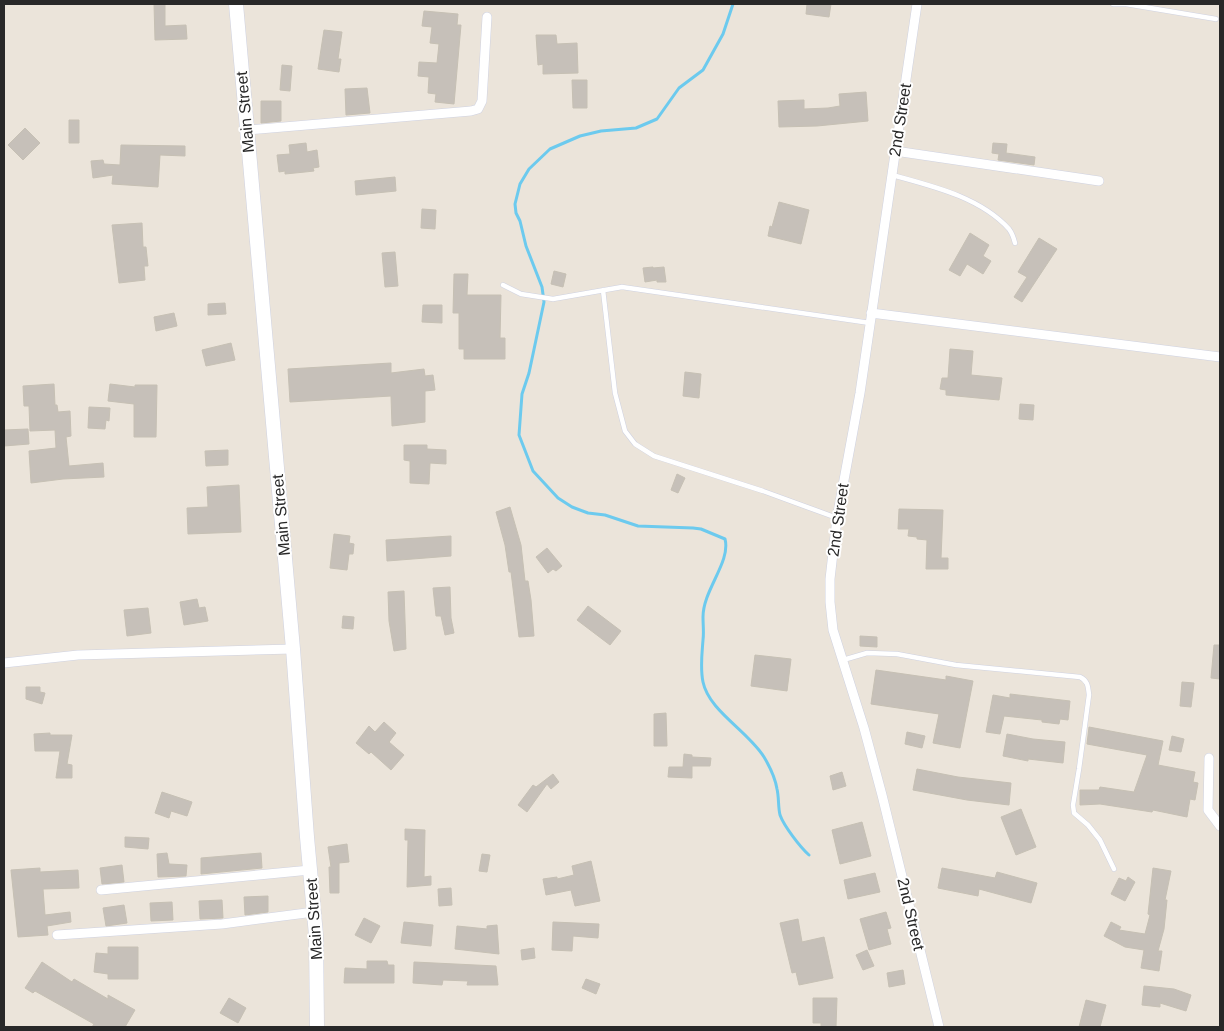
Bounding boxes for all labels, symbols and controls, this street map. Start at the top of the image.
street label: Main Street [233,70,257,153]
street label: 2nd Street [886,82,914,158]
street label: Main Street [269,473,293,556]
street label: 2nd Street [824,482,852,558]
street label: 2nd Street [894,876,928,952]
street label: Main Street [303,877,325,960]

